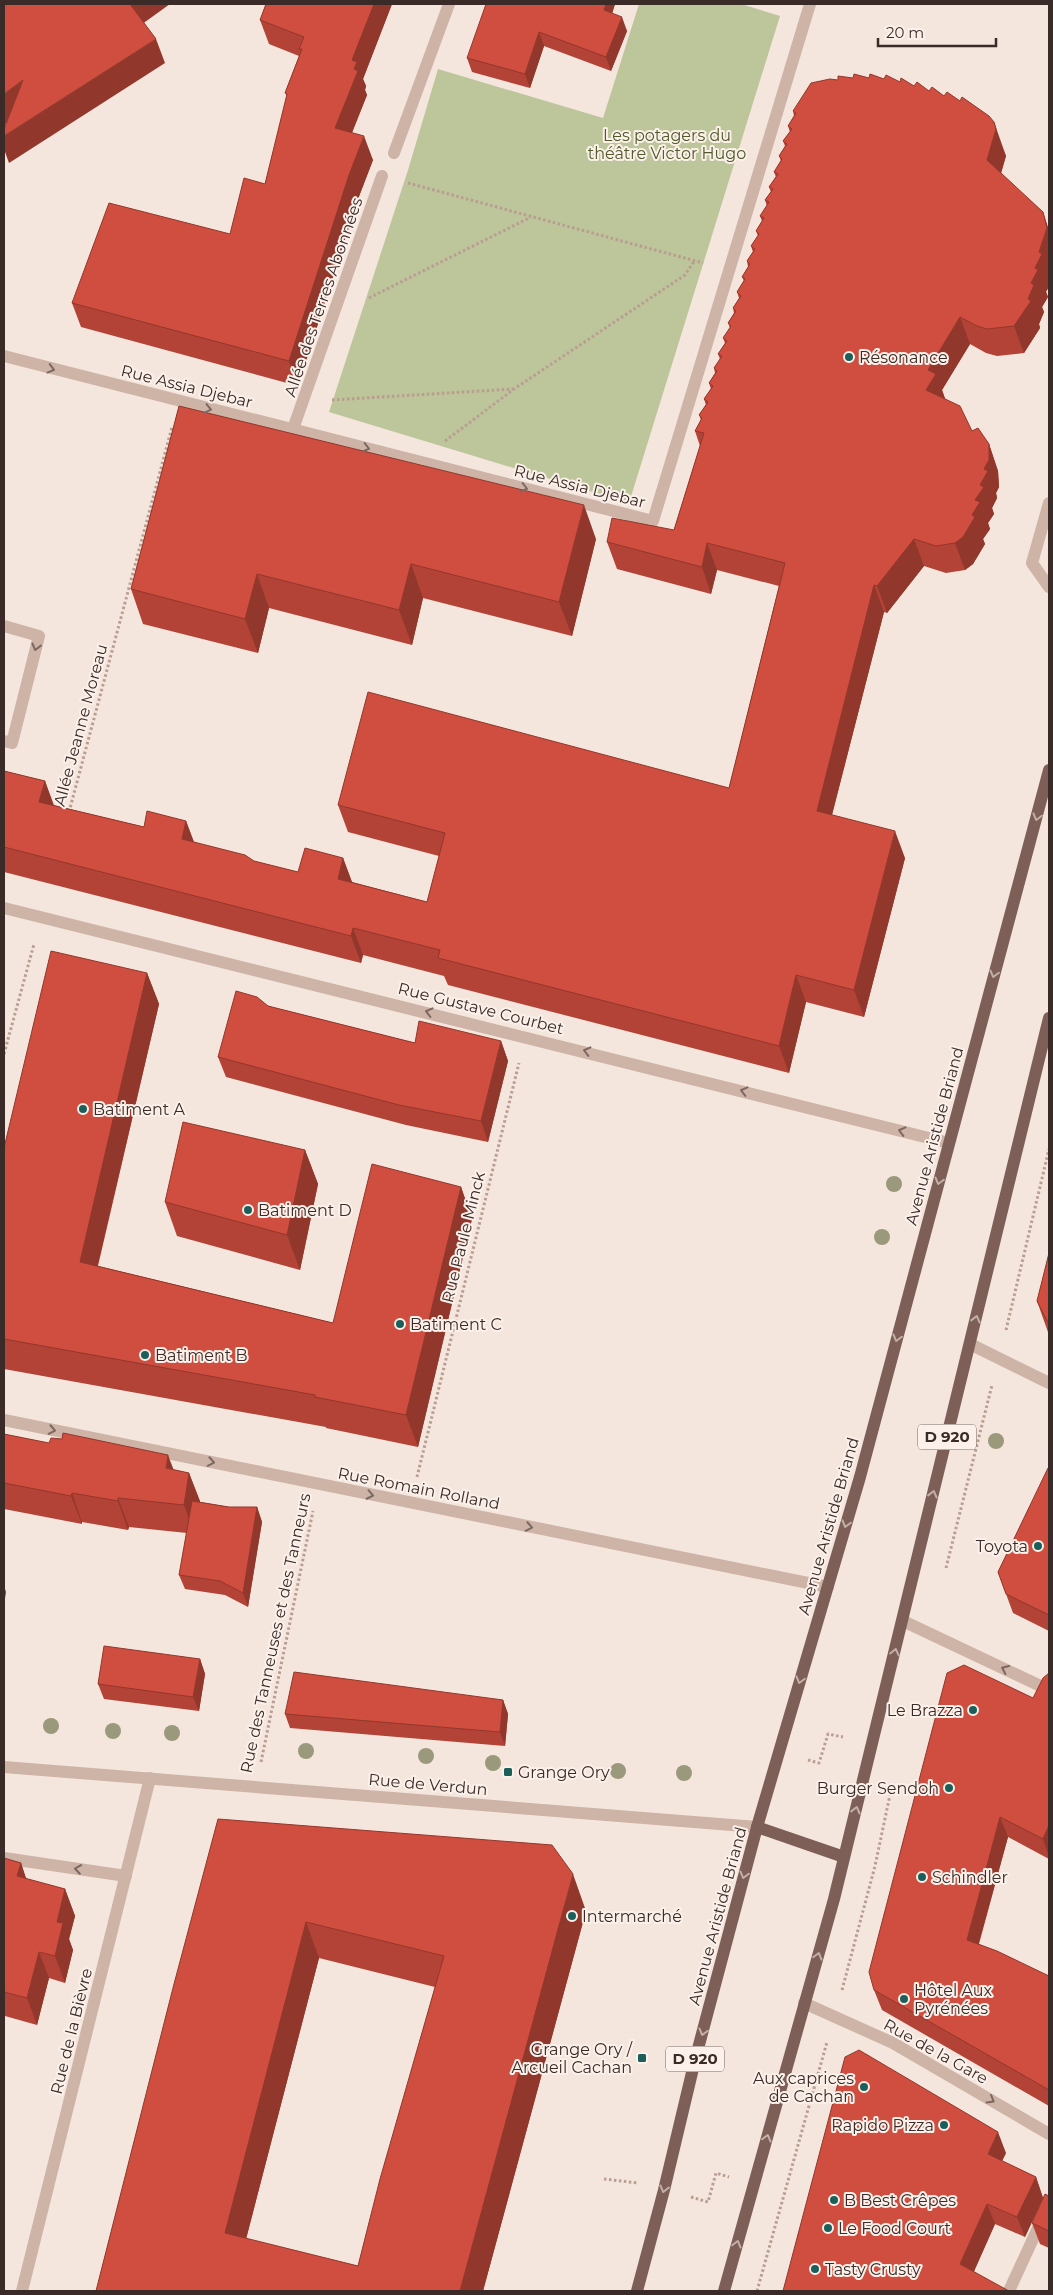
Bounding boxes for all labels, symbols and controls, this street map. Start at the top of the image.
scale bar [878,15,996,47]
text: 20 m [886,23,924,42]
park label: Les potagers du théâtre Victor Hugo [588,126,746,163]
street label: Allée des Terres Abonnées [280,195,367,399]
place label: Résonance [859,348,948,367]
marker: Résonance [843,351,855,363]
street label: Rue Assia Djebar [119,361,255,412]
one-way arrow [46,363,54,373]
one-way arrow [204,403,213,414]
one-way arrow [362,442,370,452]
street label: Rue Assia Djebar [512,461,648,512]
one-way arrow [519,482,528,493]
street label: Allée Jeanne Moreau [50,642,111,808]
one-way arrow [31,643,42,652]
one-way arrow [1032,812,1042,820]
one-way arrow [990,969,1000,977]
street label: Rue Gustave Courbet [396,979,566,1038]
one-way arrow [424,1007,433,1018]
street label: Avenue Aristide Briand [902,1045,967,1227]
one-way arrow [582,1046,591,1057]
one-way arrow [740,1086,749,1097]
place label: Batiment A [93,1100,185,1119]
marker: Batiment A [77,1103,89,1115]
one-way arrow [897,1126,906,1137]
street label: Rue Paule Minck [438,1169,489,1305]
one-way arrow [934,1177,944,1185]
place label: Batiment D [258,1201,352,1220]
marker: Batiment D [242,1204,254,1216]
one-way arrow [970,1314,981,1323]
place label: Batiment C [410,1315,502,1334]
marker: Batiment C [394,1318,406,1330]
one-way arrow [892,1334,902,1342]
place label: Batiment B [155,1346,248,1365]
marker: Batiment B [139,1349,151,1361]
one-way arrow [47,1424,56,1435]
road number: D 920 [918,1424,976,1450]
street label: Avenue Aristide Briand [794,1435,863,1617]
one-way arrow [206,1457,215,1467]
street label: Rue Romain Rolland [336,1463,502,1514]
one-way arrow [366,1489,374,1500]
one-way arrow [927,1489,938,1498]
street label: Rue des Tanneuses et des Tanneurs [237,1491,315,1775]
one-way arrow [841,1519,851,1527]
one-way arrow [525,1521,534,1532]
place label: Toyota [976,1537,1028,1556]
marker: Toyota [1032,1540,1044,1552]
one-way arrow [889,1647,900,1656]
one-way arrow [1001,1664,1010,1675]
one-way arrow [796,1675,806,1683]
place label: Le Brazza [887,1701,963,1720]
marker: Le Brazza [967,1704,979,1716]
place label: Grange Ory [518,1763,610,1782]
marker: Grange Ory [502,1766,514,1778]
street label: Rue de Verdun [368,1770,488,1799]
place label: Burger Sendoh [817,1779,939,1798]
marker: Burger Sendoh [943,1782,955,1794]
one-way arrow [851,1806,861,1814]
street label: Avenue Aristide Briand [685,1825,750,2007]
one-way arrow [74,1864,82,1875]
place label: Schindler [932,1868,1008,1887]
one-way arrow [740,1870,750,1878]
marker: Schindler [916,1871,928,1883]
place label: Intermarché [582,1907,682,1926]
marker: Intermarché [566,1910,578,1922]
one-way arrow [812,1952,822,1960]
street label: Rue de la Bièvre [47,1966,96,2096]
place label: Hôtel Aux Pyrénées [914,1981,992,2018]
marker: Hôtel Aux Pyrénées [898,1993,910,2005]
street label: Rue de la Gare [880,2015,991,2088]
one-way arrow [698,2027,708,2035]
place label: Grange Ory / Arcueil Cachan [511,2040,633,2077]
road number: D 920 [666,2046,724,2072]
marker: Grange Ory / Arcueil Cachan [636,2052,648,2064]
place label: Aux caprices de Cachan [753,2069,854,2106]
marker: Aux caprices de Cachan [858,2081,870,2093]
one-way arrow [985,2093,994,2103]
place label: Rapido Pizza [831,2116,934,2135]
marker: Rapido Pizza [938,2119,950,2131]
one-way arrow [761,2135,771,2143]
one-way arrow [659,2185,670,2194]
place label: B Best Crêpes [844,2191,956,2210]
marker: B Best Crêpes [828,2194,840,2206]
place label: Le Food Court [838,2219,952,2238]
marker: Le Food Court [822,2222,834,2234]
one-way arrow [732,2241,742,2249]
place label: Tasty Crusty [825,2260,921,2279]
marker: Tasty Crusty [809,2263,821,2275]

